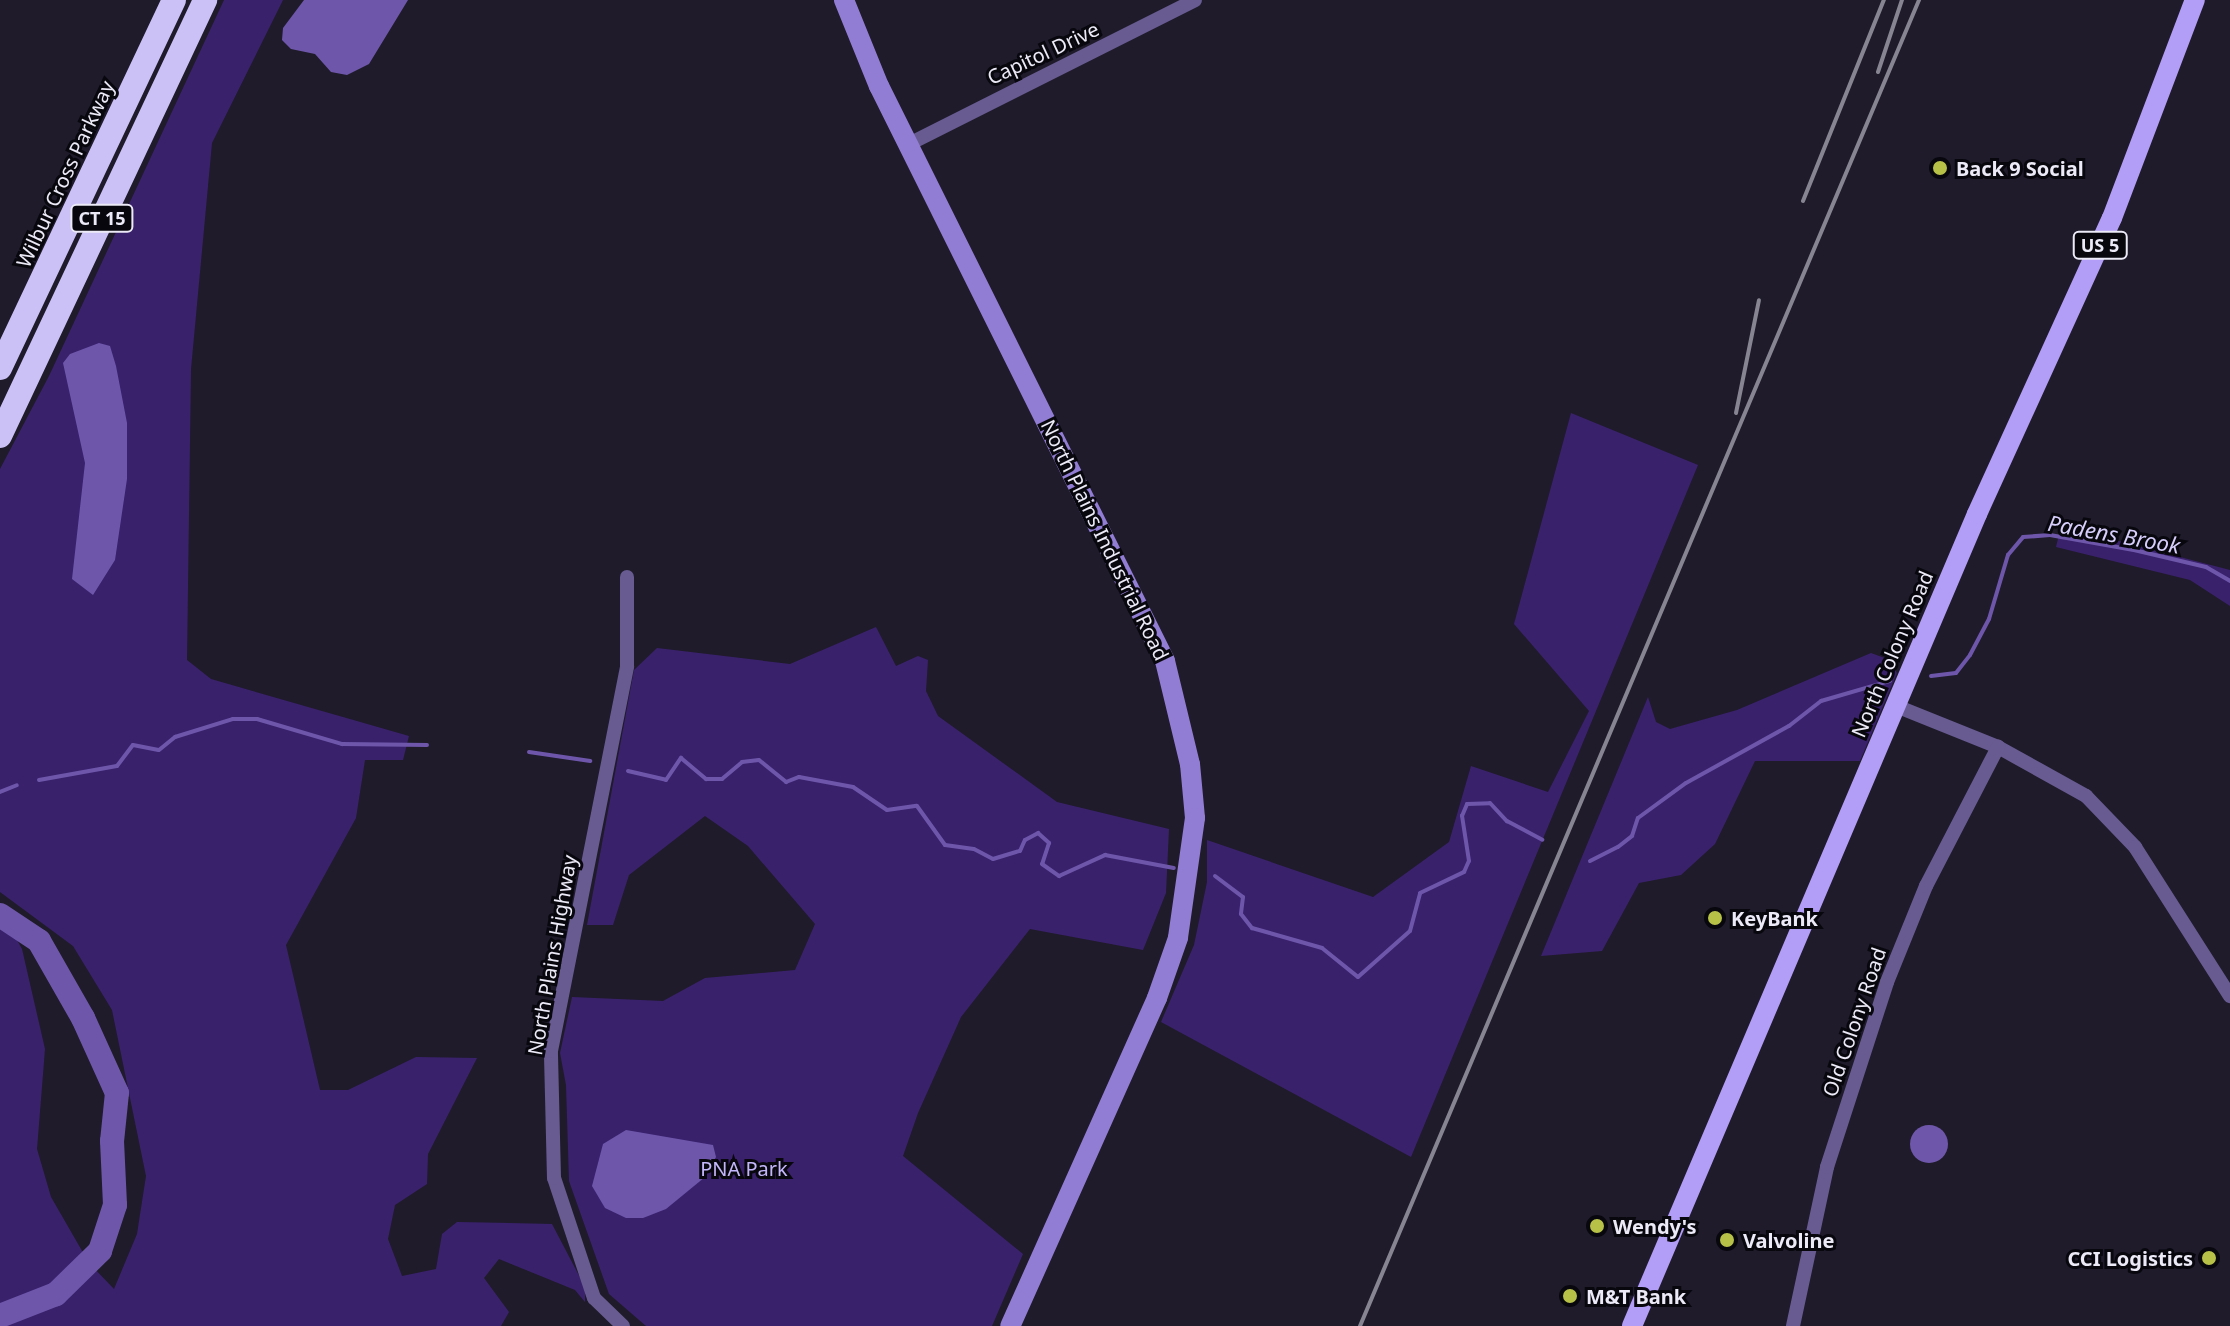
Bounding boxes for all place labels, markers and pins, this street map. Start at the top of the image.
place label: Back 9 Social [1956,156,2084,180]
marker: Back 9 Social [1931,159,1949,177]
place label: KeyBank [1731,906,1818,930]
marker: KeyBank [1706,909,1724,927]
place label: Wendy's [1613,1214,1696,1238]
marker: Wendy's [1588,1217,1606,1235]
place label: Valvoline [1743,1228,1834,1252]
marker: Valvoline [1718,1231,1736,1249]
place label: CCI Logistics [2067,1246,2193,1270]
marker: CCI Logistics [2200,1249,2218,1267]
place label: M&T Bank [1586,1284,1686,1308]
marker: M&T Bank [1561,1287,1579,1305]

